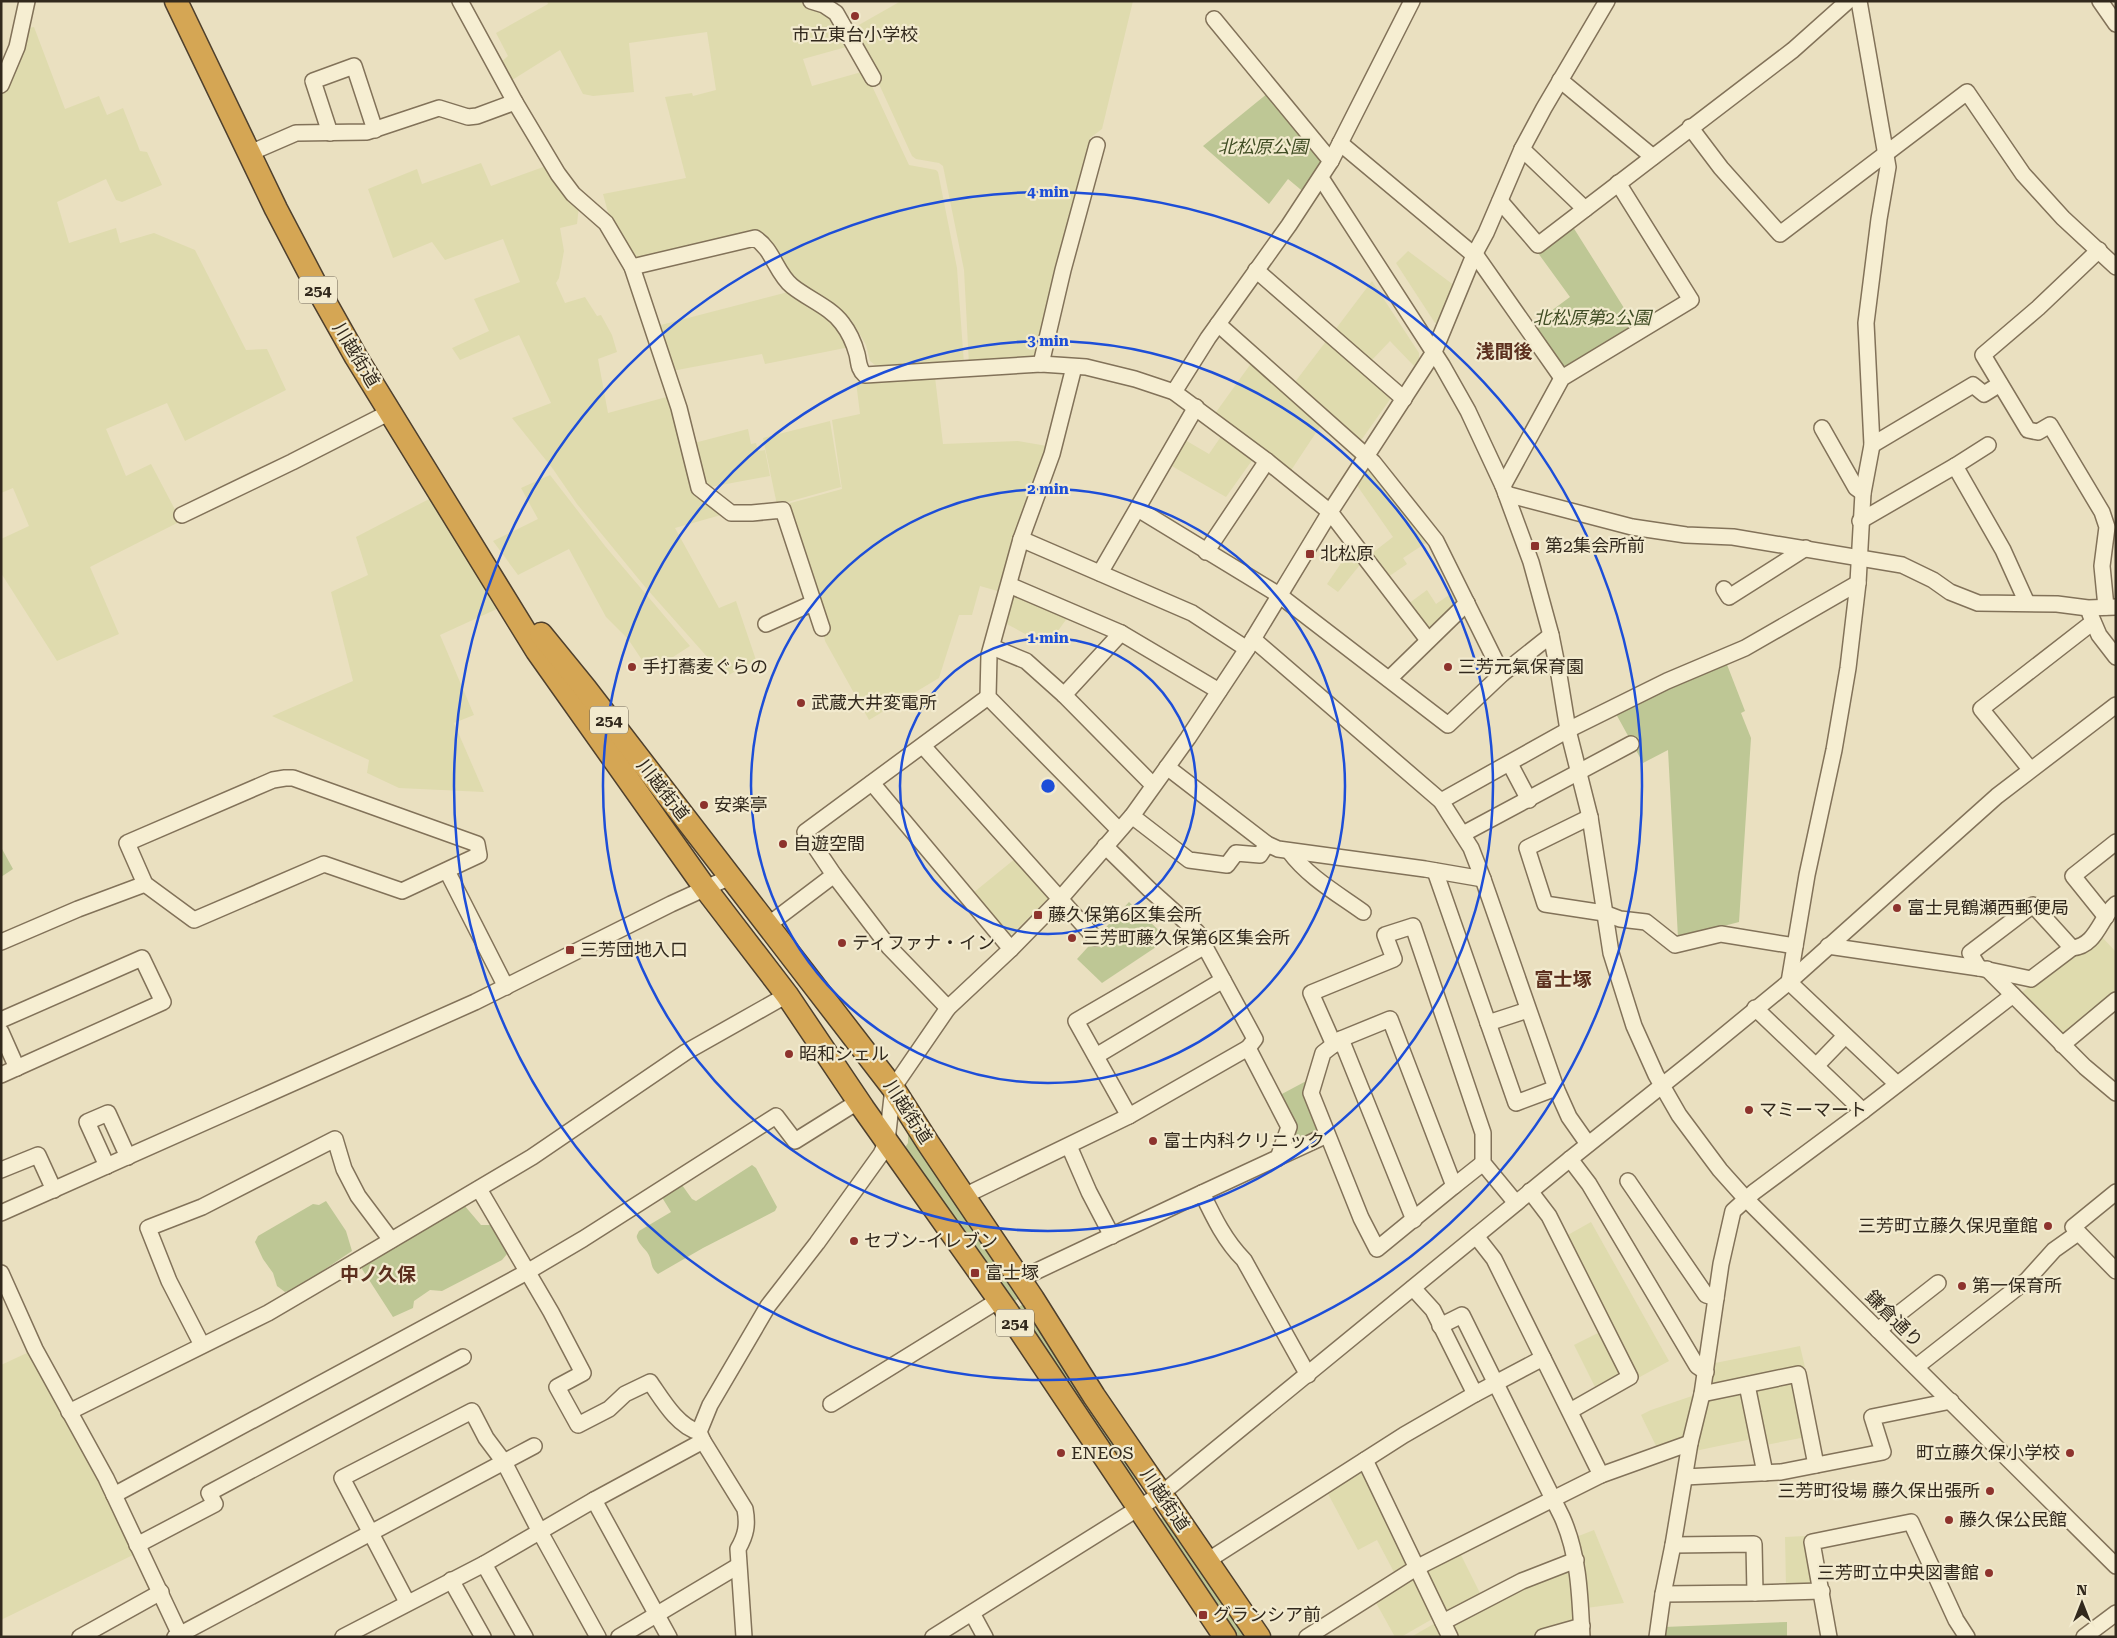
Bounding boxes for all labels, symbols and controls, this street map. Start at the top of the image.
marker: 市立東台小学校 [849,10,861,22]
place label: 市立東台小学校 [792,24,918,45]
park label: 北松原公園 [1218,136,1311,157]
text: 4 min [1027,183,1069,201]
road number: 254 [299,276,337,304]
park label: 北松原第2公園 [1533,307,1654,328]
street label: 川越街道 [329,318,384,391]
text: 3 min [1027,332,1069,350]
district label: 浅間後 [1475,340,1533,363]
text: 2 min [1027,480,1069,498]
place label: 第2集会所前 [1545,535,1645,556]
marker: 第2集会所前 [1529,540,1541,552]
place label: 北松原 [1320,543,1374,564]
marker: 北松原 [1304,548,1316,560]
text: 1 min [1027,629,1069,647]
place label: 手打蕎麦ぐらの [642,656,768,677]
place label: 三芳元氣保育園 [1458,656,1584,677]
marker: 手打蕎麦ぐらの [626,661,638,673]
marker: 三芳元氣保育園 [1442,661,1454,673]
place label: 武蔵大井変電所 [811,692,937,713]
marker: 武蔵大井変電所 [795,697,807,709]
road number: 254 [590,706,628,734]
street label: 川越街道 [633,755,694,825]
centre of rings [1039,777,1057,795]
place label: 安楽亭 [714,794,768,815]
marker: 安楽亭 [698,799,710,811]
place label: 自遊空間 [793,833,865,854]
marker: 自遊空間 [777,838,789,850]
place label: 富士見鶴瀬西郵便局 [1907,897,2069,918]
marker: 富士見鶴瀬西郵便局 [1891,902,1903,914]
place label: 藤久保第6区集会所 [1048,904,1202,925]
marker: 藤久保第6区集会所 [1032,909,1044,921]
place label: 三芳町藤久保第6区集会所 [1082,927,1290,948]
place label: ティファナ・イン [852,932,995,953]
marker: 三芳町藤久保第6区集会所 [1066,932,1078,944]
marker: ティファナ・イン [836,937,848,949]
place label: 三芳団地入口 [580,939,688,960]
marker: 三芳団地入口 [564,944,576,956]
district label: 富士塚 [1534,968,1592,991]
place label: 昭和シェル [799,1043,889,1064]
marker: 昭和シェル [783,1048,795,1060]
street label: 川越街道 [880,1076,937,1148]
place label: マミーマート [1759,1099,1867,1120]
marker: マミーマート [1743,1104,1755,1116]
place label: 富士内科クリニック [1163,1130,1325,1151]
marker: 富士内科クリニック [1147,1135,1159,1147]
place label: 三芳町立藤久保児童館 [1858,1215,2038,1236]
marker: 三芳町立藤久保児童館 [2042,1220,2054,1232]
place label: セブン-イレブン [864,1230,998,1251]
marker: セブン-イレブン [848,1235,860,1247]
place label: 富士塚 [985,1262,1039,1283]
district label: 中ノ久保 [340,1263,416,1286]
marker: 富士塚 [969,1267,981,1279]
place label: 第一保育所 [1972,1275,2062,1296]
marker: 第一保育所 [1956,1280,1968,1292]
street label: 鎌倉通り [1861,1286,1927,1352]
road number: 254 [996,1310,1034,1336]
place label: ENEOS [1071,1442,1134,1463]
place label: 町立藤久保小学校 [1916,1442,2060,1463]
marker: ENEOS [1055,1447,1067,1459]
marker: 町立藤久保小学校 [2064,1447,2076,1459]
street label: 川越街道 [1137,1464,1194,1535]
place label: 三芳町役場 藤久保出張所 [1777,1480,1980,1501]
marker: 三芳町役場 藤久保出張所 [1984,1485,1996,1497]
place label: 藤久保公民館 [1959,1509,2067,1530]
marker: 藤久保公民館 [1943,1514,1955,1526]
place label: 三芳町立中央図書館 [1817,1562,1979,1583]
marker: 三芳町立中央図書館 [1983,1567,1995,1579]
north arrow [2057,1578,2107,1628]
text: N [2077,1582,2088,1598]
place label: グランシア前 [1213,1604,1321,1625]
marker: グランシア前 [1197,1609,1209,1621]

